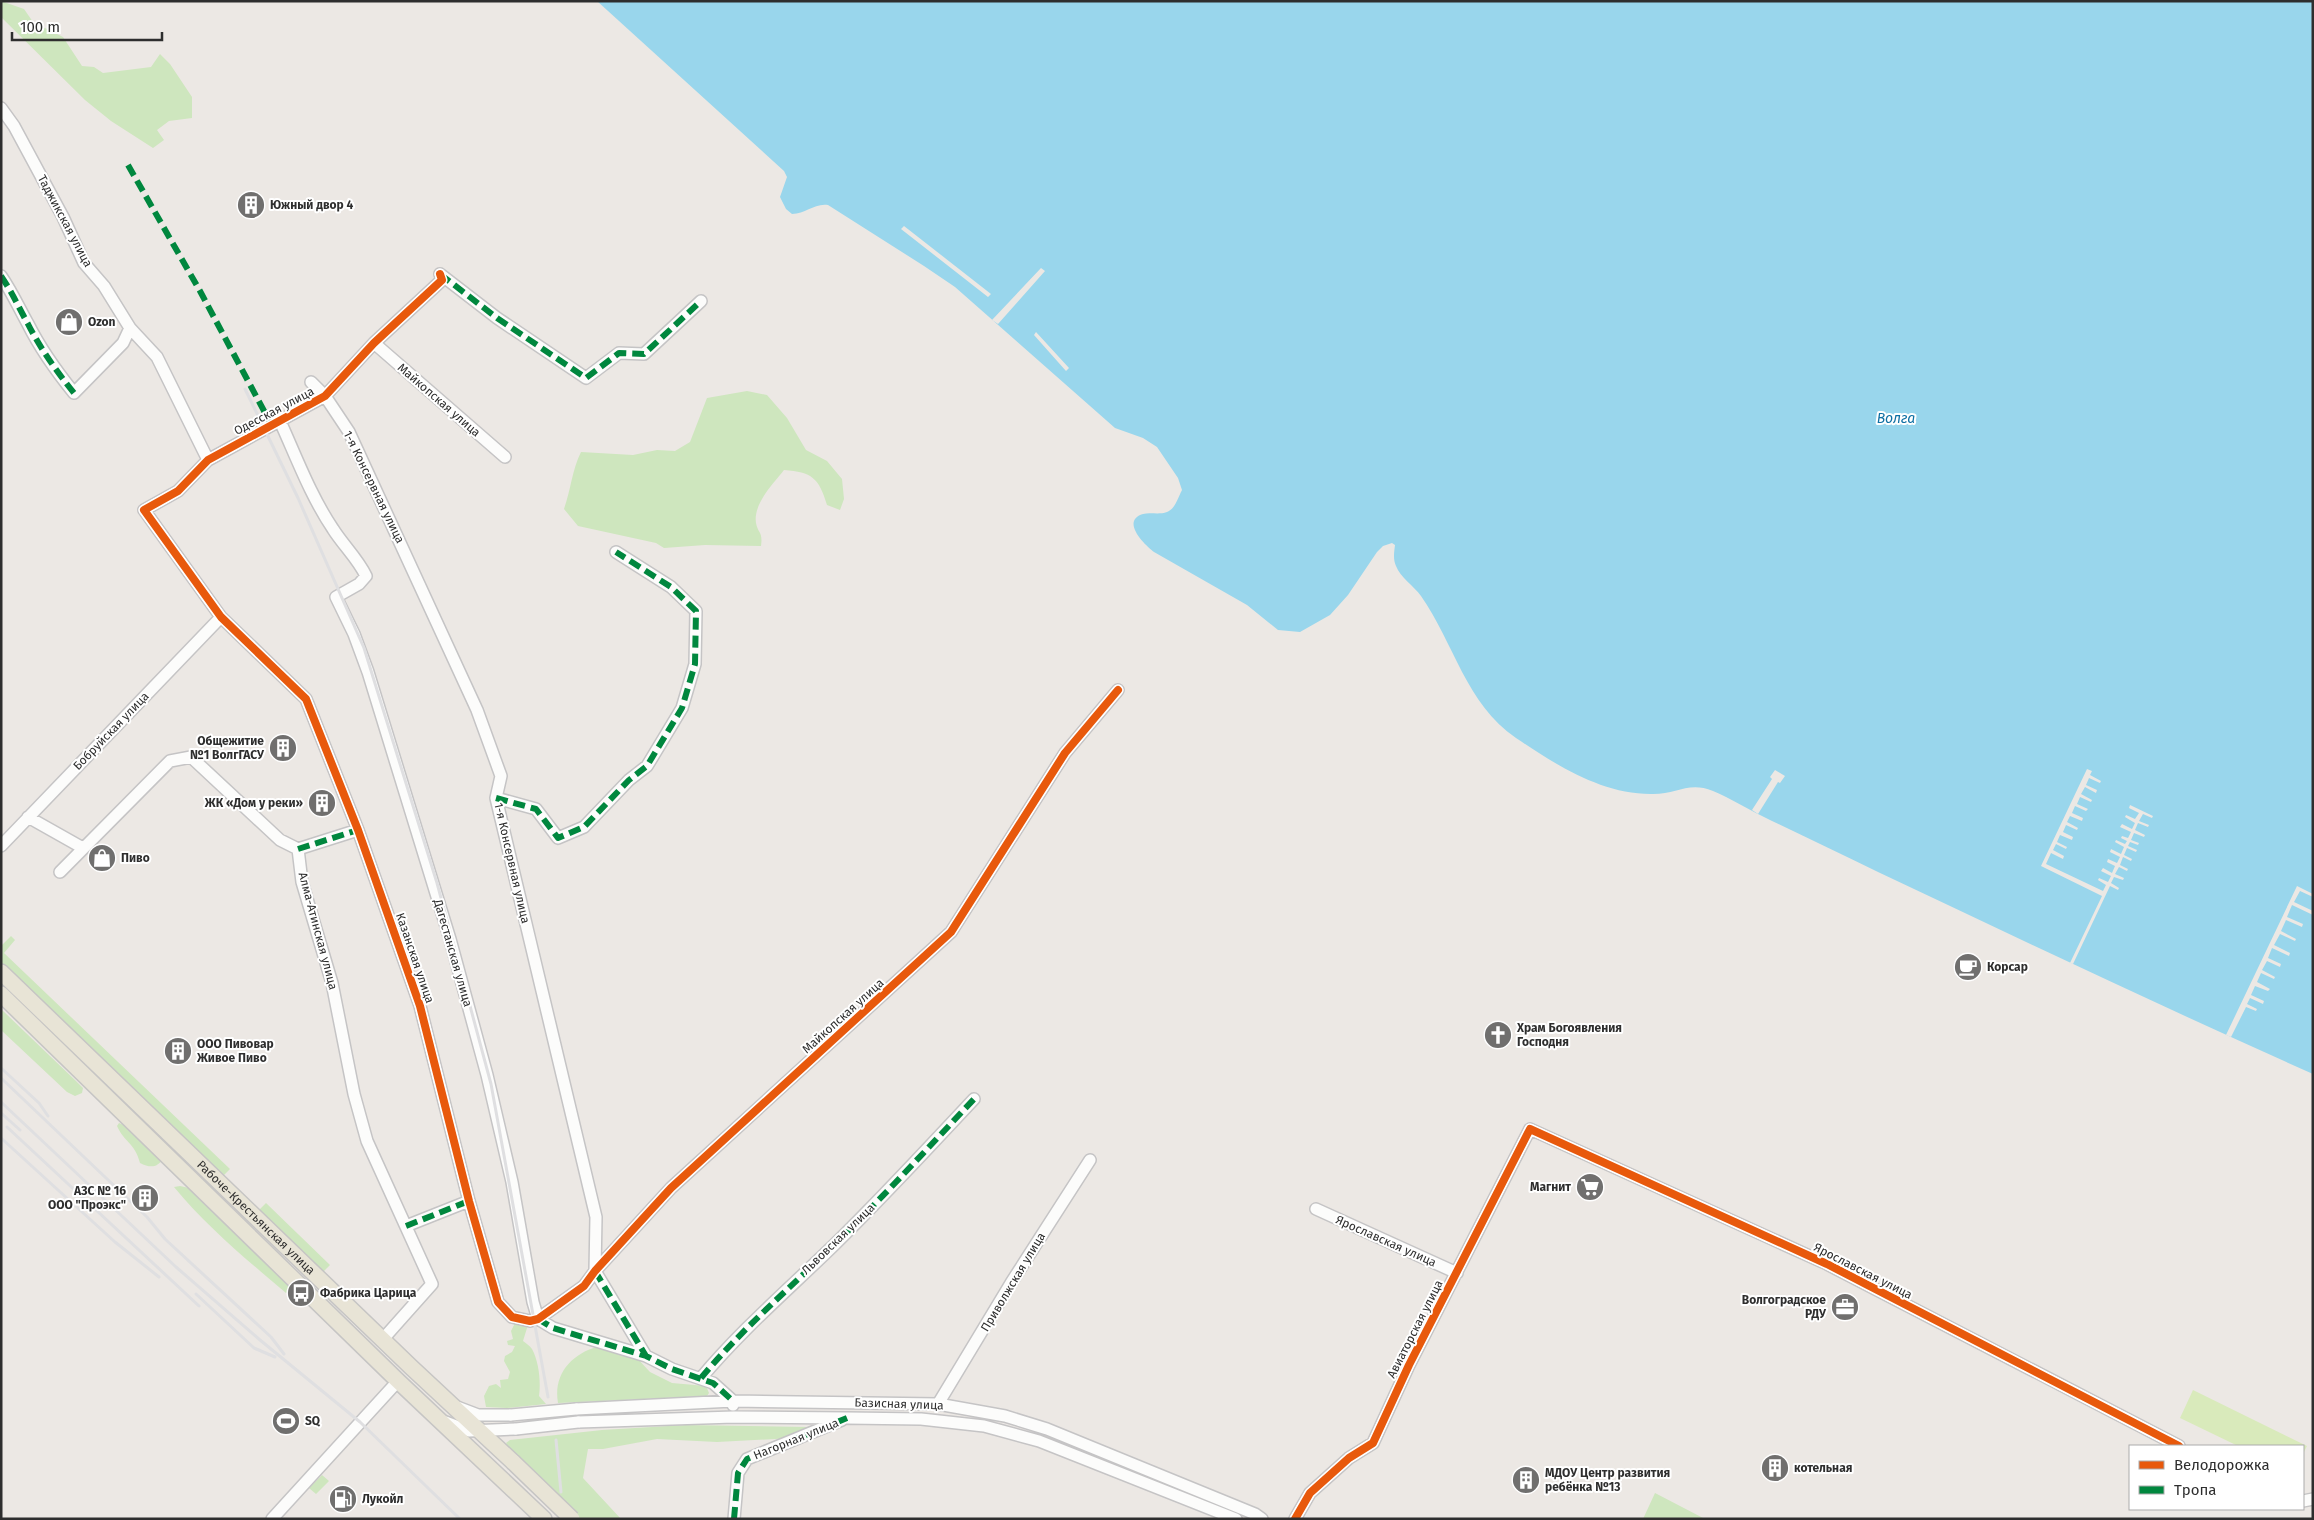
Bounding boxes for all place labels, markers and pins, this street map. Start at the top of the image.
building icon: Южный двор 4 [236,190,266,220]
place label: Южный двор 4 [270,198,354,212]
shop icon: Ozon [54,307,84,337]
place label: Ozon [88,315,116,329]
building icon: Общежитие №1 ВолгГАСУ [268,733,298,763]
place label: Общежитие №1 ВолгГАСУ [190,734,265,762]
building icon: ЖК «Дом у реки» [307,788,337,818]
place label: ЖК «Дом у реки» [204,796,303,810]
shop icon: Пиво [87,843,117,873]
place label: Пиво [121,851,150,865]
cafe icon: Корсар [1953,952,1983,982]
place label: Корсар [1987,960,2028,974]
church icon: Храм Богоявления Господня [1483,1020,1513,1050]
place label: Храм Богоявления Господня [1516,1021,1622,1049]
building icon: ООО Пивовар Живое Пиво [163,1036,193,1066]
place label: ООО Пивовар Живое Пиво [196,1037,274,1065]
supermarket icon: Магнит [1575,1172,1605,1202]
place label: Магнит [1530,1180,1571,1194]
building icon: АЗС № 16 ООО "Проэкс" [130,1183,160,1213]
place label: АЗС № 16 ООО "Проэкс" [48,1184,126,1212]
bus stop icon: Фабрика Царица [286,1278,316,1308]
place label: Фабрика Царица [320,1286,417,1300]
office icon: Волгоградское РДУ [1830,1292,1860,1322]
place label: Волгоградское РДУ [1742,1293,1827,1321]
sports icon: SQ [271,1406,301,1436]
place label: SQ [305,1414,321,1428]
building icon: котельная [1760,1453,1790,1483]
place label: котельная [1794,1461,1852,1475]
building icon: МДОУ Центр развития ребёнка №13 [1511,1465,1541,1495]
place label: МДОУ Центр развития ребёнка №13 [1545,1466,1670,1494]
fuel station icon: Лукойл [328,1484,358,1514]
place label: Лукойл [362,1492,404,1506]

